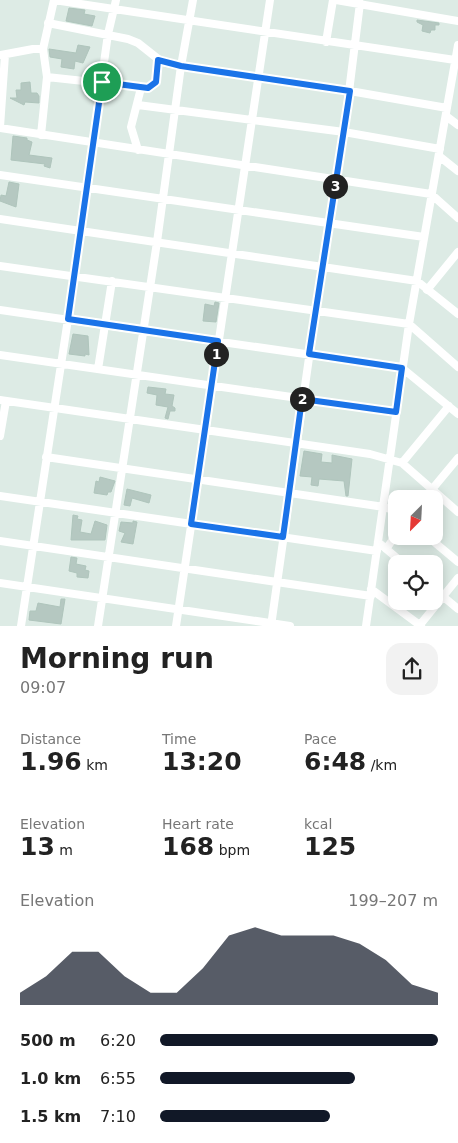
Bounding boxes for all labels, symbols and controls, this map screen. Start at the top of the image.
pin [81,61,123,103]
icon: arrive [88,68,116,96]
pin: 3 [322,174,348,198]
text: 3 [331,178,340,194]
pin: 1 [204,342,228,366]
text: 1 [212,346,221,362]
pin: 2 [290,386,314,412]
text: 2 [298,391,307,407]
north arrow [388,490,442,545]
map controls [388,490,443,610]
button: locate [388,555,443,610]
text: Morning run [20,642,214,675]
button: share [386,643,438,695]
text: 09:07 [20,678,66,697]
text: Distance [20,731,81,747]
text: Time [162,731,196,747]
text: Pace [304,731,337,747]
text: 1.96 [20,747,82,776]
text: 13:20 [162,747,242,776]
text: 6:48 [304,747,366,776]
text: km [82,757,108,773]
text: /km [366,757,397,773]
text: Elevation [20,816,85,832]
text: Heart rate [162,816,234,832]
text: kcal [304,816,332,832]
text: 13 [20,832,55,861]
text: 168 [162,832,214,861]
text: 125 [304,832,356,861]
text: m [55,842,73,858]
text: bpm [214,842,250,858]
text: Elevation [20,891,94,910]
text: 199–207 m [348,891,438,910]
text: 500 m [20,1031,76,1050]
text: 6:20 [100,1031,136,1050]
text: 1.0 km [20,1069,81,1088]
text: 6:55 [100,1069,136,1088]
text: 1.5 km [20,1107,81,1126]
text: 7:10 [100,1107,136,1126]

